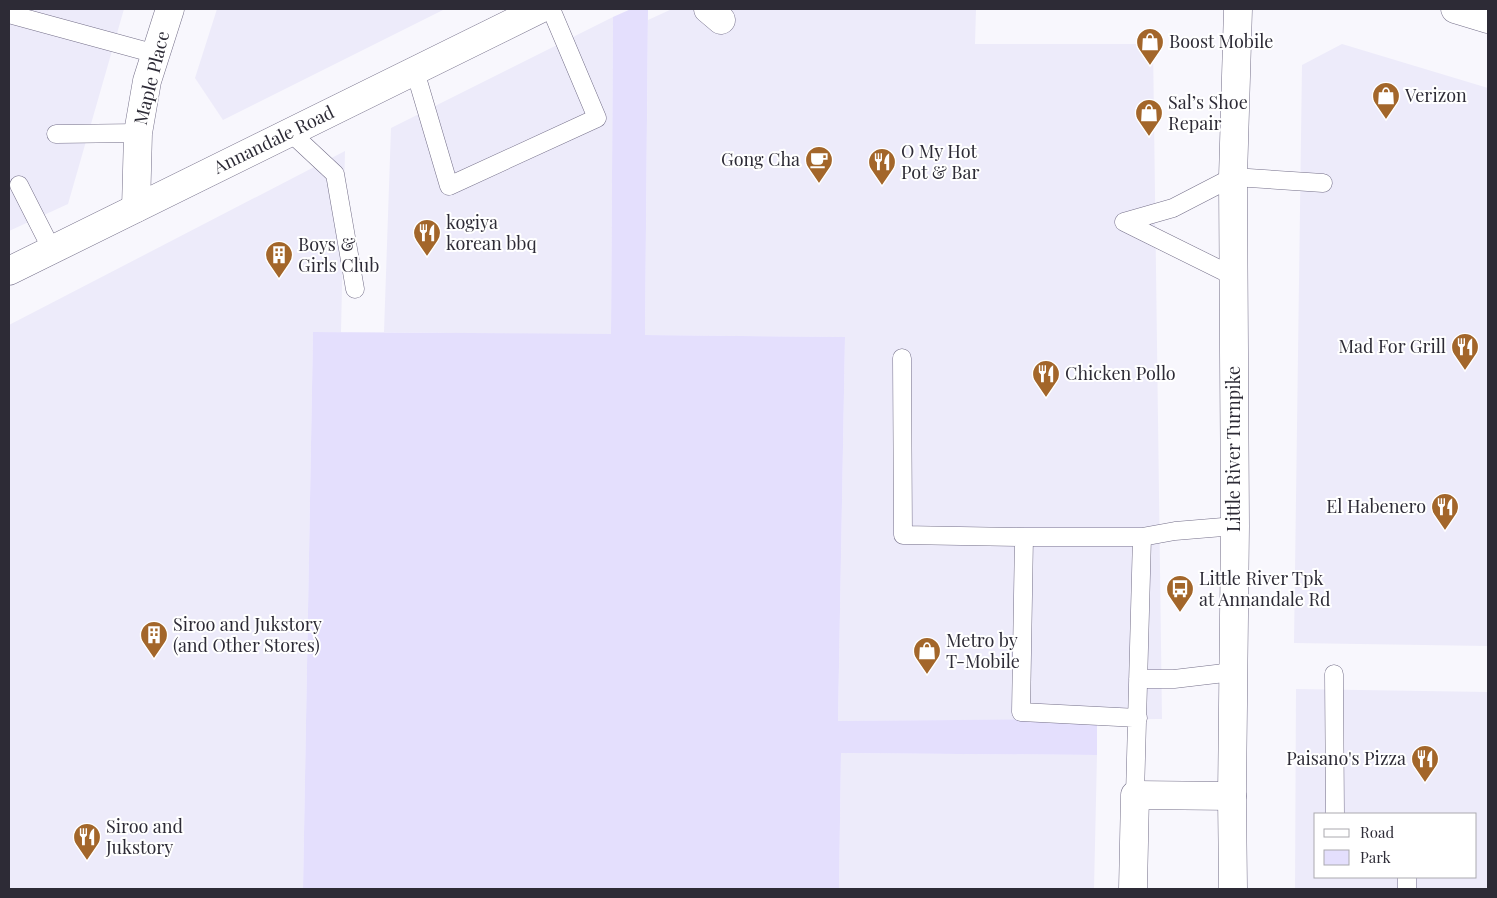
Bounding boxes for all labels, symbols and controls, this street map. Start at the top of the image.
shop icon: Boost Mobile [1135,27,1165,66]
street label: Maple Place [128,28,174,127]
place label: Boost Mobile [1169,29,1273,53]
shop icon: Verizon [1371,81,1401,120]
place label: Verizon [1404,83,1467,107]
place label: Sal’s Shoe Repair [1168,90,1248,135]
shop icon: Sal’s Shoe Repair [1134,98,1164,137]
street label: Annandale Road [208,99,338,179]
place label: O My Hot Pot & Bar [901,139,979,184]
cafe icon: Gong Cha [804,145,834,184]
place label: Gong Cha [721,147,800,171]
restaurant icon: O My Hot Pot & Bar [867,147,897,186]
place label: kogiya korean bbq [446,210,537,255]
restaurant icon: kogiya korean bbq [412,218,442,257]
place label: Boys & Girls Club [298,232,379,277]
building icon: Boys & Girls Club [264,240,294,279]
restaurant icon: Mad For Grill [1450,332,1480,371]
place label: Mad For Grill [1338,334,1446,358]
restaurant icon: Chicken Pollo [1031,359,1061,398]
place label: Chicken Pollo [1065,361,1176,385]
street label: Little River Turnpike [1221,366,1245,532]
restaurant icon: El Habenero [1430,492,1460,531]
place label: El Habenero [1326,494,1426,518]
place label: Little River Tpk at Annandale Rd [1199,566,1331,611]
bus stop icon: Little River Tpk at Annandale Rd [1165,574,1195,613]
place label: Siroo and Jukstory (and Other Stores) [173,612,322,657]
building icon: Siroo and Jukstory (and Other Stores) [139,620,169,659]
place label: Metro by T-Mobile [946,628,1020,673]
shop icon: Metro by T-Mobile [912,636,942,675]
restaurant icon: Paisano's Pizza [1410,744,1440,783]
place label: Paisano's Pizza [1286,746,1406,770]
legend [1314,813,1477,878]
place label: Siroo and Jukstory [105,814,184,859]
restaurant icon: Siroo and Jukstory [72,822,102,861]
text: Road [1360,822,1394,842]
text: Park [1360,847,1392,867]

